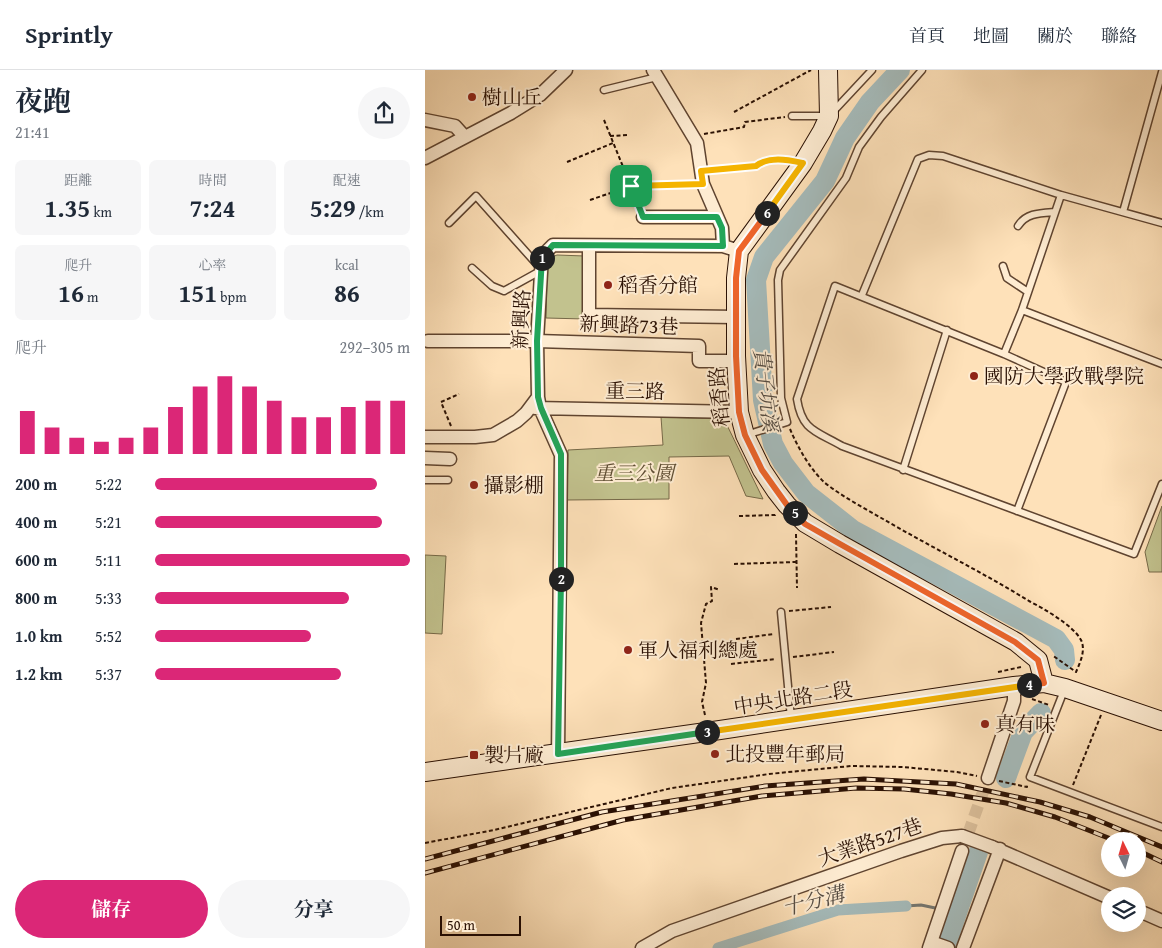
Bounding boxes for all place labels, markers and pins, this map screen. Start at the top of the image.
place label: 樹山丘 [482,82,542,111]
marker: 樹山丘 [466,91,478,103]
pin [610,165,652,207]
pin: 6 [755,200,779,226]
pin: 1 [529,246,555,270]
place label: 稻香分館 [618,270,698,299]
marker: 稻香分館 [602,279,614,291]
place label: 國防大學政戰學院 [984,361,1144,390]
marker: 國防大學政戰學院 [968,370,980,382]
place label: 攝影棚 [484,470,544,499]
marker: 攝影棚 [468,479,480,491]
pin: 5 [783,500,807,526]
pin: 2 [549,566,573,592]
place label: 軍人福利總處 [638,635,758,664]
marker: 軍人福利總處 [622,644,634,656]
pin: 4 [1017,672,1041,698]
place label: 真有味 [995,709,1055,738]
marker: 真有味 [979,718,991,730]
pin: 3 [695,720,719,744]
place label: 北投豐年郵局 [725,739,845,768]
place label: 製片廠 [484,740,544,769]
marker: 北投豐年郵局 [709,748,721,760]
marker: 製片廠 [468,749,480,761]

